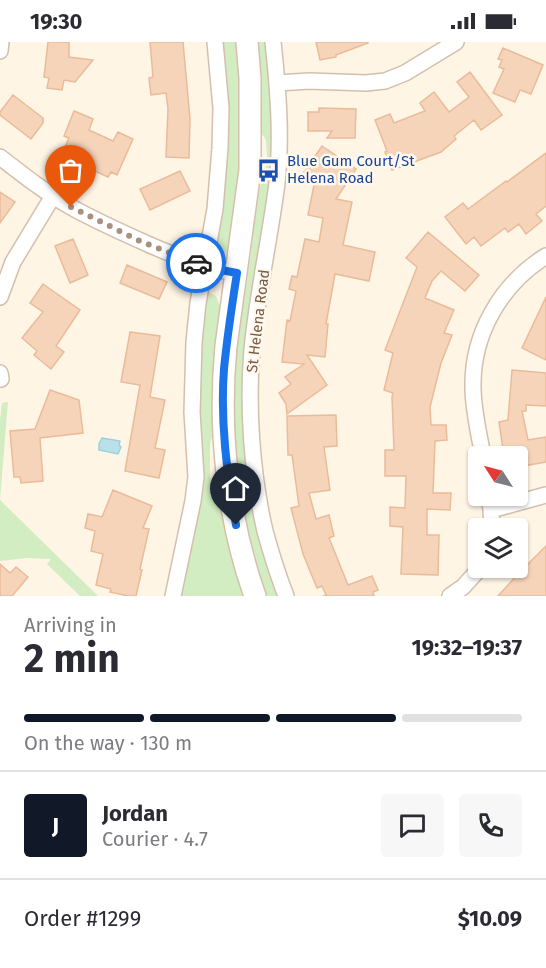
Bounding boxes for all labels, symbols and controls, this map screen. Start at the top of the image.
text: 19:30 [30,8,82,35]
pin [45,145,96,207]
place label: Blue Gum Court/St Helena Road [287,152,415,187]
icon: bag [54,154,87,187]
bus stop icon: Blue Gum Court/St Helena Road [256,157,282,183]
courier [166,233,226,293]
icon: car [180,247,213,280]
street label: St Helena Road [243,268,273,374]
north arrow [468,446,528,506]
map controls [468,446,528,578]
pin [210,463,261,525]
icon: home [219,472,252,505]
button: layers [468,518,528,578]
text: Arriving in [24,613,117,637]
text: 19:32–19:37 [412,634,522,661]
text: 2 min [24,636,120,682]
text: On the way · 130 m [24,731,192,755]
button: chat [381,794,444,857]
button: phone [459,794,522,857]
text: Jordan [102,800,168,827]
text: J [52,812,59,839]
text: Courier · 4.7 [102,827,208,851]
text: Order #1299 [24,905,141,932]
text: $10.09 [458,905,522,932]

